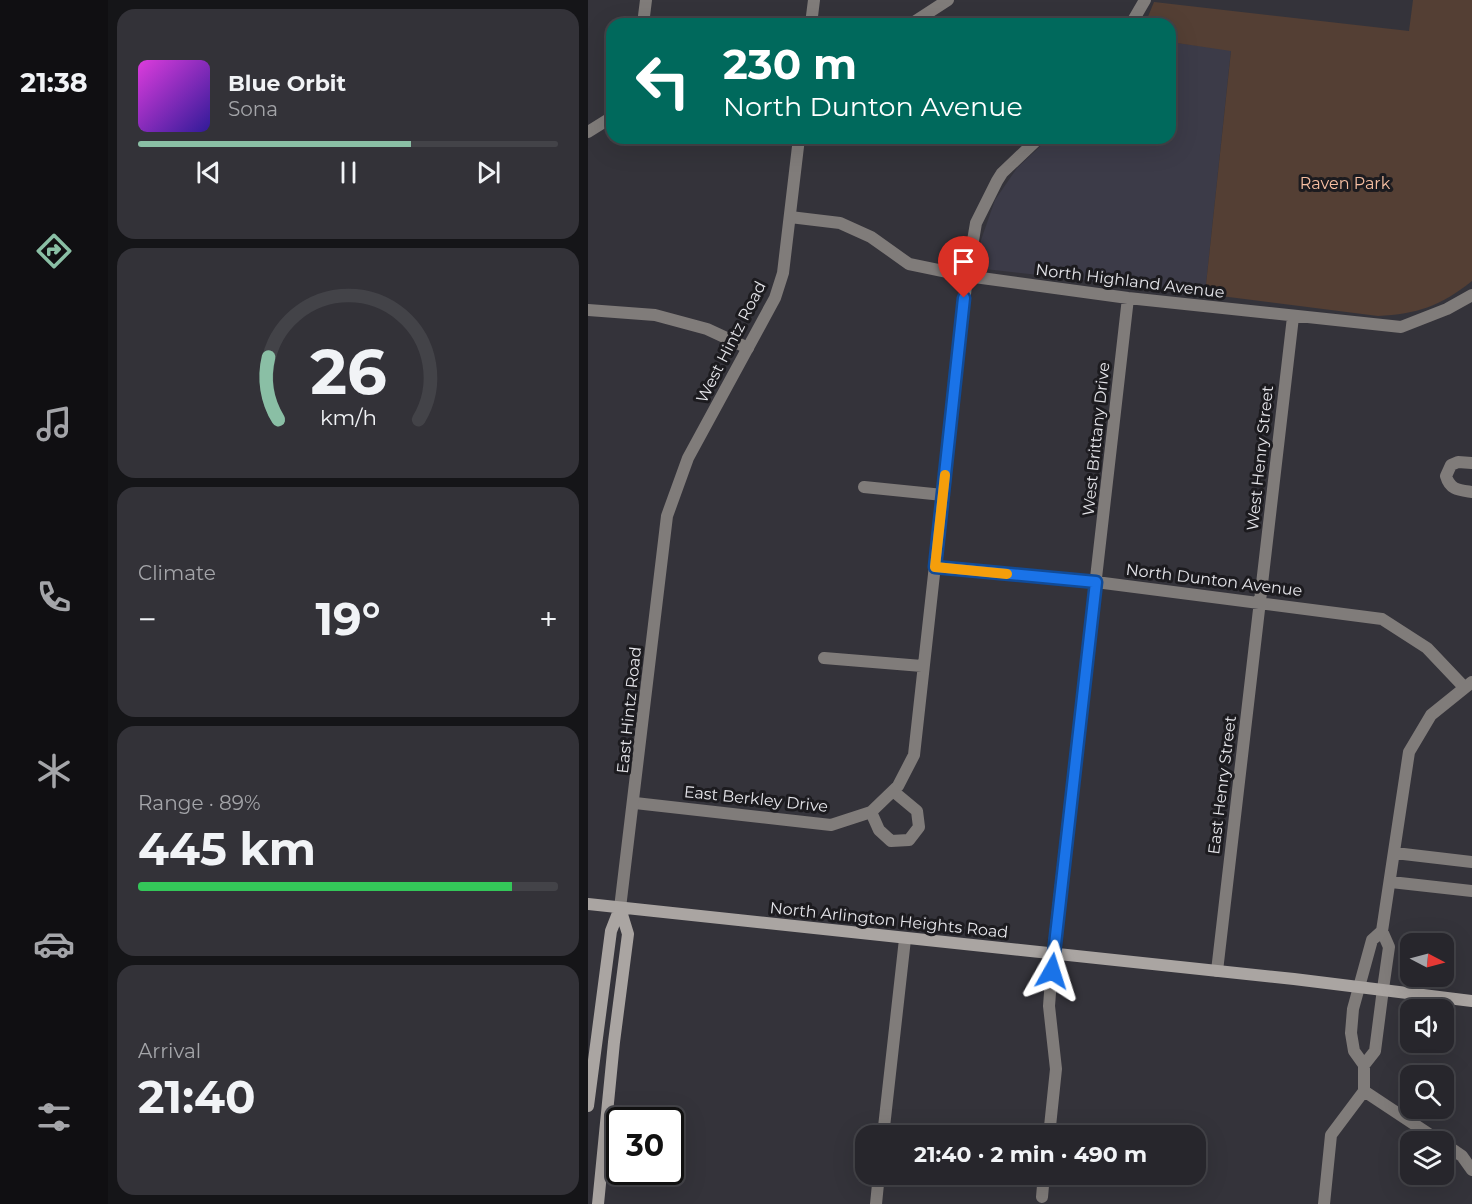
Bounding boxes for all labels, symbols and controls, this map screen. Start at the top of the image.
text: 230 m [723,38,857,90]
icon: left [624,42,702,120]
text: 21:38 [20,66,88,99]
text: Blue Orbit [228,70,346,97]
text: North Dunton Avenue [723,90,1023,123]
text: Sona [228,97,278,121]
icon: previous [192,156,225,189]
icon: pause [332,156,365,189]
icon: next [472,156,505,189]
park label: Raven Park [1300,174,1391,193]
icon: directions [33,230,75,272]
pin [938,236,989,298]
icon: arrive [947,245,980,278]
street label: North Highland Avenue [1034,260,1226,302]
street label: West Hintz Road [692,278,770,406]
text: 26 [310,334,386,410]
street label: West Brittany Drive [1078,361,1114,517]
street label: West Henry Street [1243,384,1277,532]
icon: music [33,403,75,445]
text: km/h [319,404,377,430]
street label: North Dunton Avenue [1125,560,1303,600]
text: Climate [138,561,216,585]
icon: phone [33,576,75,618]
text: 19° [315,591,381,646]
text: − [138,599,157,639]
text: + [539,599,558,639]
street label: East Hintz Road [613,646,645,774]
street label: East Henry Street [1204,714,1240,855]
icon: climate [33,750,75,792]
street label: East Berkley Drive [683,782,829,816]
text: Range · 89% [138,791,261,815]
text: 445 km [138,821,316,876]
street label: North Arlington Heights Road [769,898,1009,942]
icon: car [33,923,75,965]
north arrow [1400,933,1454,987]
map controls [1400,933,1454,1185]
position arrow [1020,939,1084,1003]
button: sound [1400,999,1454,1053]
text: Arrival [138,1039,201,1063]
button: search [1400,1065,1454,1119]
text: 21:40 [138,1069,256,1124]
icon: filters [33,1096,75,1138]
speed limit sign: 30 [606,1107,684,1185]
button: layers [1400,1131,1454,1185]
text: 21:40 · 2 min · 490 m [914,1141,1147,1168]

